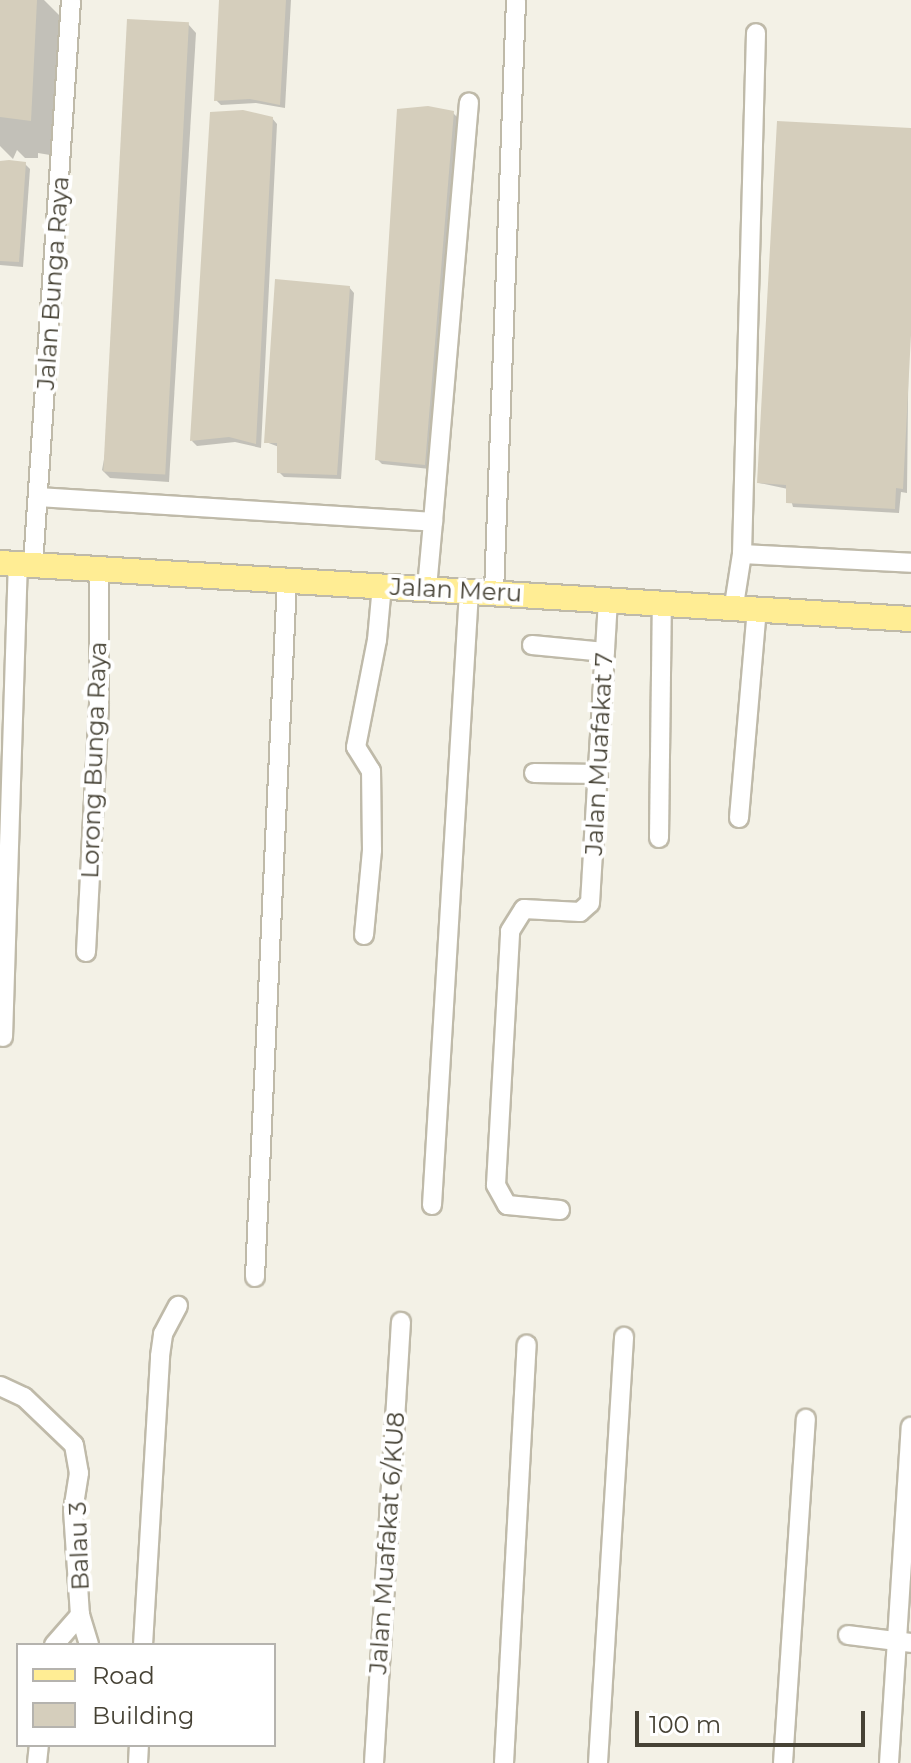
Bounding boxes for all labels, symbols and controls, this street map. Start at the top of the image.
street label: Jalan Bunga Raya [31,175,75,391]
street label: Jalan Meru [389,572,523,608]
street label: Lorong Bunga Raya [75,641,113,879]
street label: Jalan Muafakat 7 [579,652,619,856]
street label: Jalan Muafakat 6/KU8 [363,1411,411,1675]
street label: Balau 3 [63,1501,95,1591]
legend [16,1643,276,1747]
text: Road [92,1661,155,1690]
scale bar [639,1695,869,1745]
text: Building [92,1701,195,1730]
text: 100 m [649,1710,721,1739]

